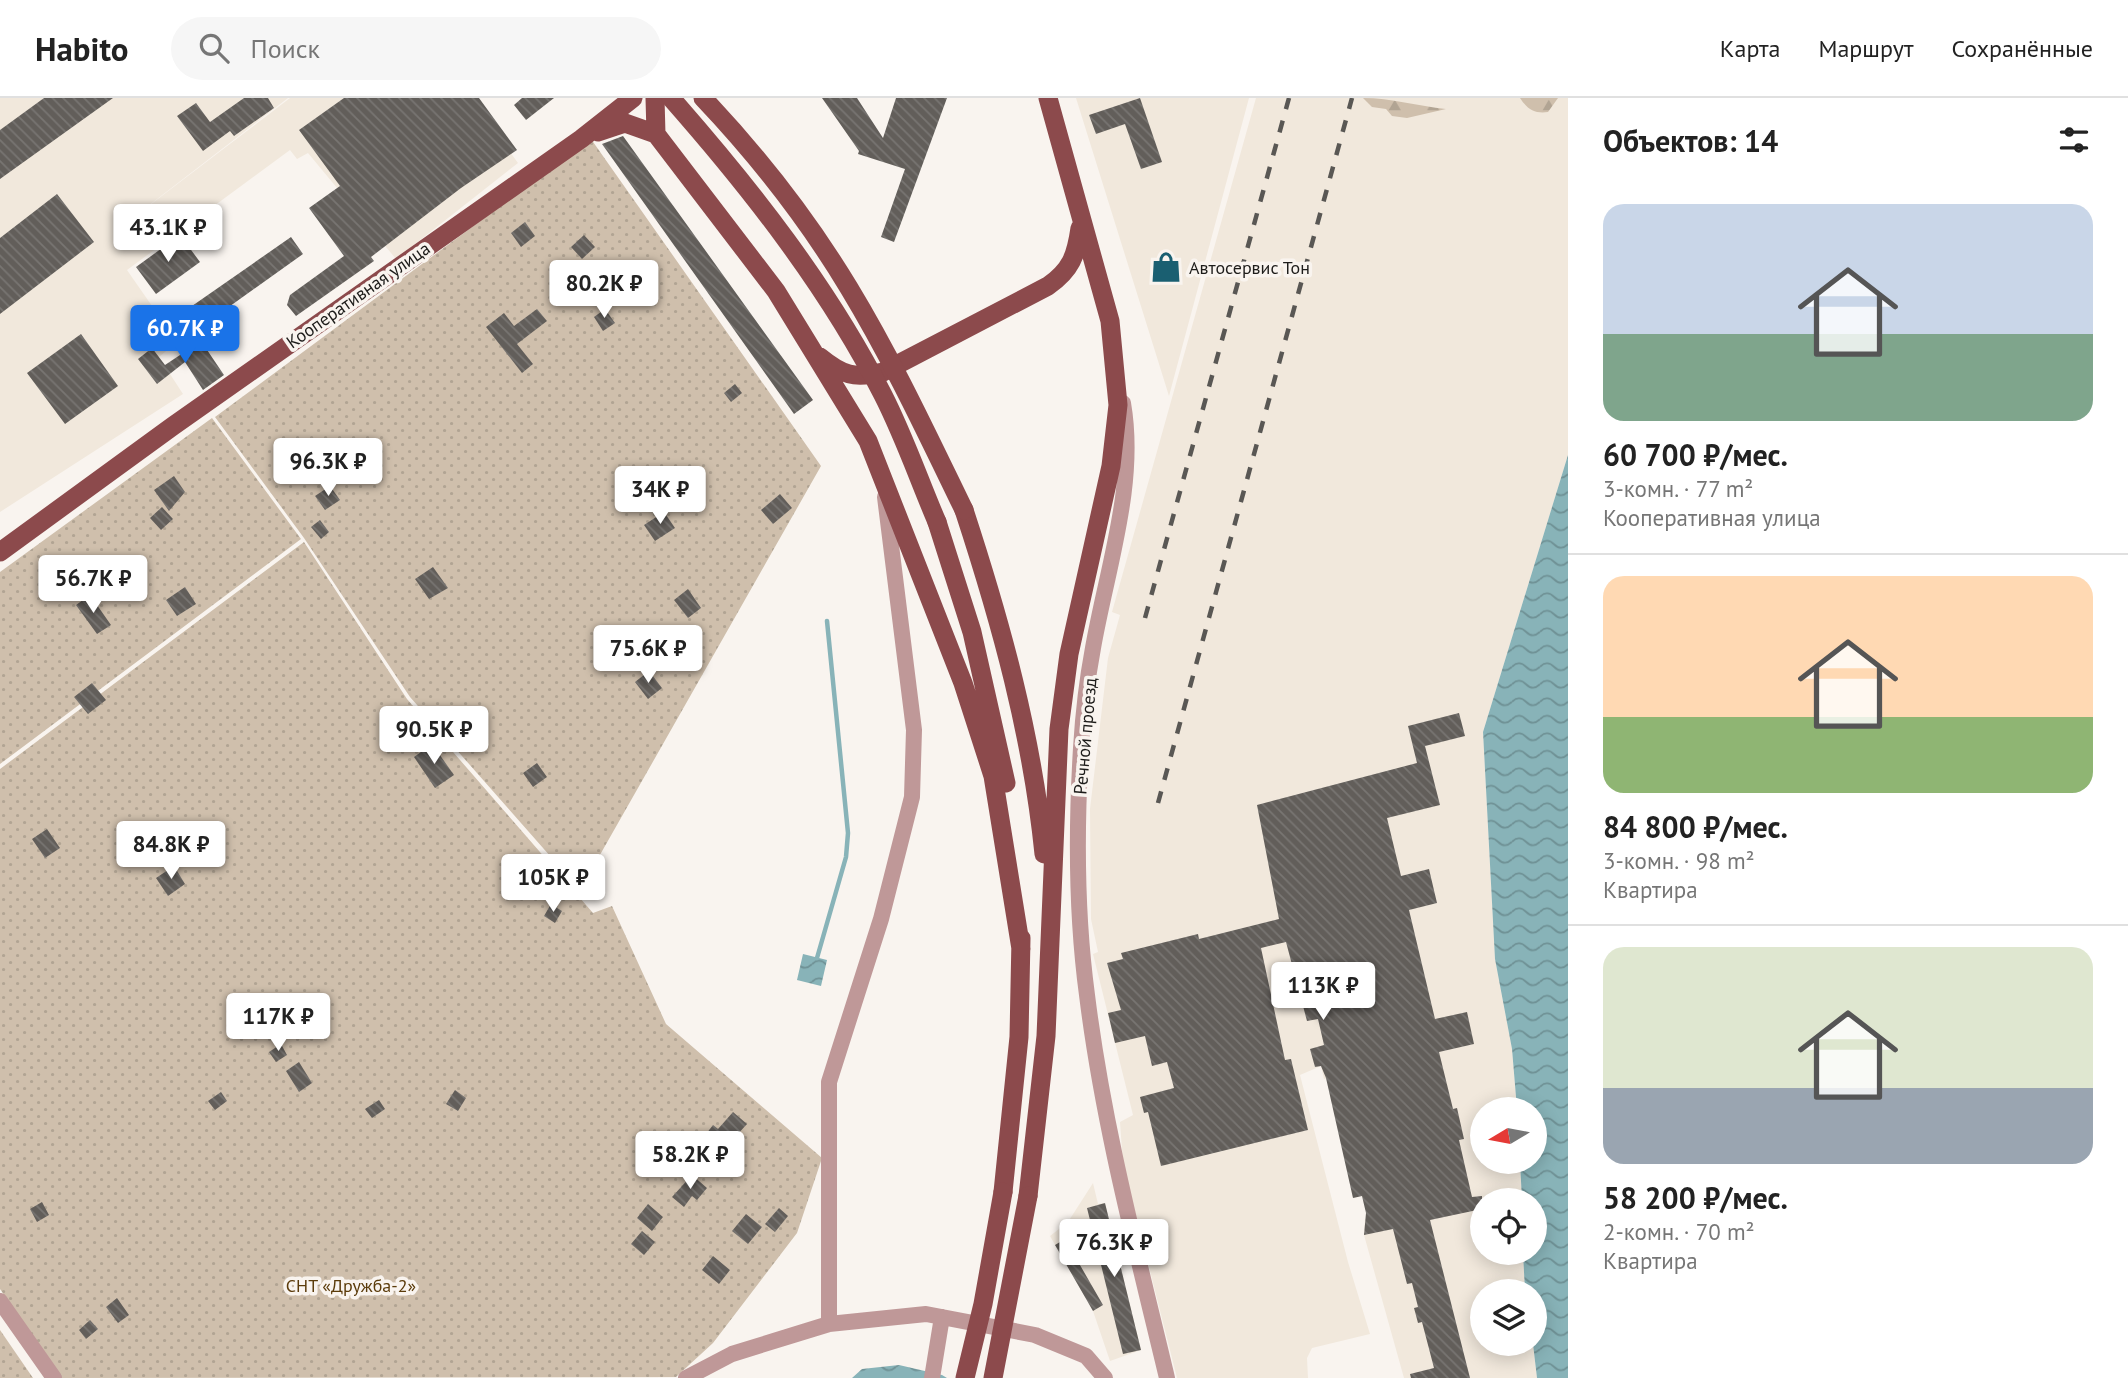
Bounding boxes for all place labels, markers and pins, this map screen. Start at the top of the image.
pin: 43.1K ₽ [103,204,233,264]
shop icon: Автосервис Тон [1149,250,1183,284]
place label: Автосервис Тон [1189,256,1310,279]
pin: 80.2K ₽ [539,260,669,320]
pin: 60.7K ₽ [120,306,250,365]
pin: 96.3K ₽ [263,438,393,498]
pin: 34K ₽ [611,466,709,526]
pin: 56.7K ₽ [28,556,158,615]
pin: 75.6K ₽ [583,626,713,685]
pin: 90.5K ₽ [369,706,499,766]
pin: 84.8K ₽ [106,822,236,881]
pin: 105K ₽ [496,854,610,914]
pin: 113K ₽ [1266,962,1380,1022]
pin: 117K ₽ [221,993,335,1053]
pin: 58.2K ₽ [625,1132,755,1191]
pin: 76.3K ₽ [1049,1220,1179,1279]

